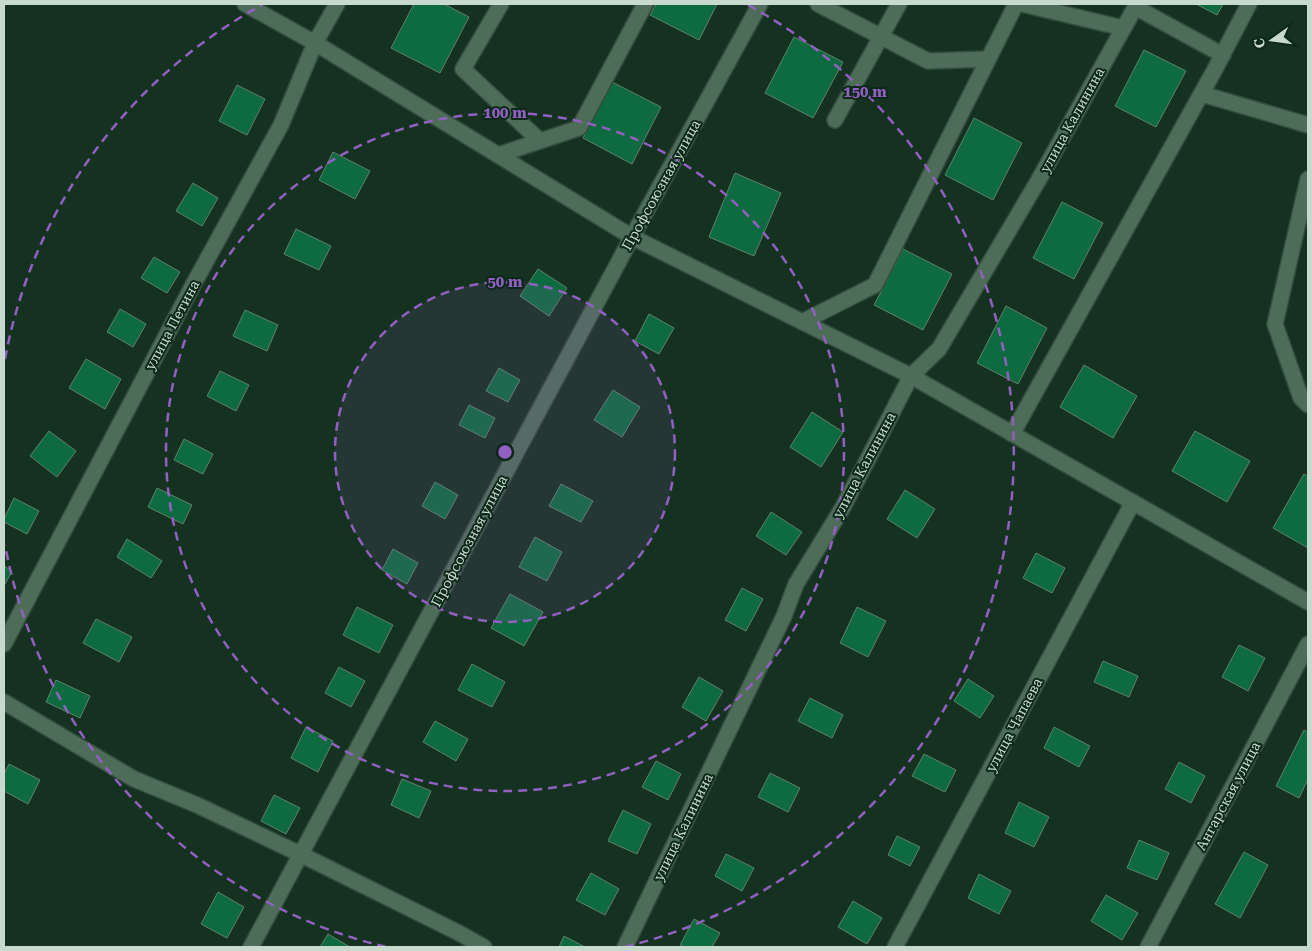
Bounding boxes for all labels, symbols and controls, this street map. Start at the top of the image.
north arrow [1247,15,1297,65]
text: С [1250,36,1268,50]
street label: улица Калинина [1037,64,1108,175]
text: 150 m [843,83,887,101]
text: 100 m [483,104,527,122]
street label: Профсоюзная улица [618,117,704,253]
text: 50 m [487,273,523,291]
street label: улица Петина [142,277,203,373]
street label: улица Калинина [829,409,899,521]
centre of rings [496,443,514,461]
street label: Профсоюзная улица [428,472,511,609]
street label: улица Чапаева [982,675,1046,775]
street label: Ангарская улица [1193,739,1264,853]
street label: улица Калинина [650,770,716,883]

